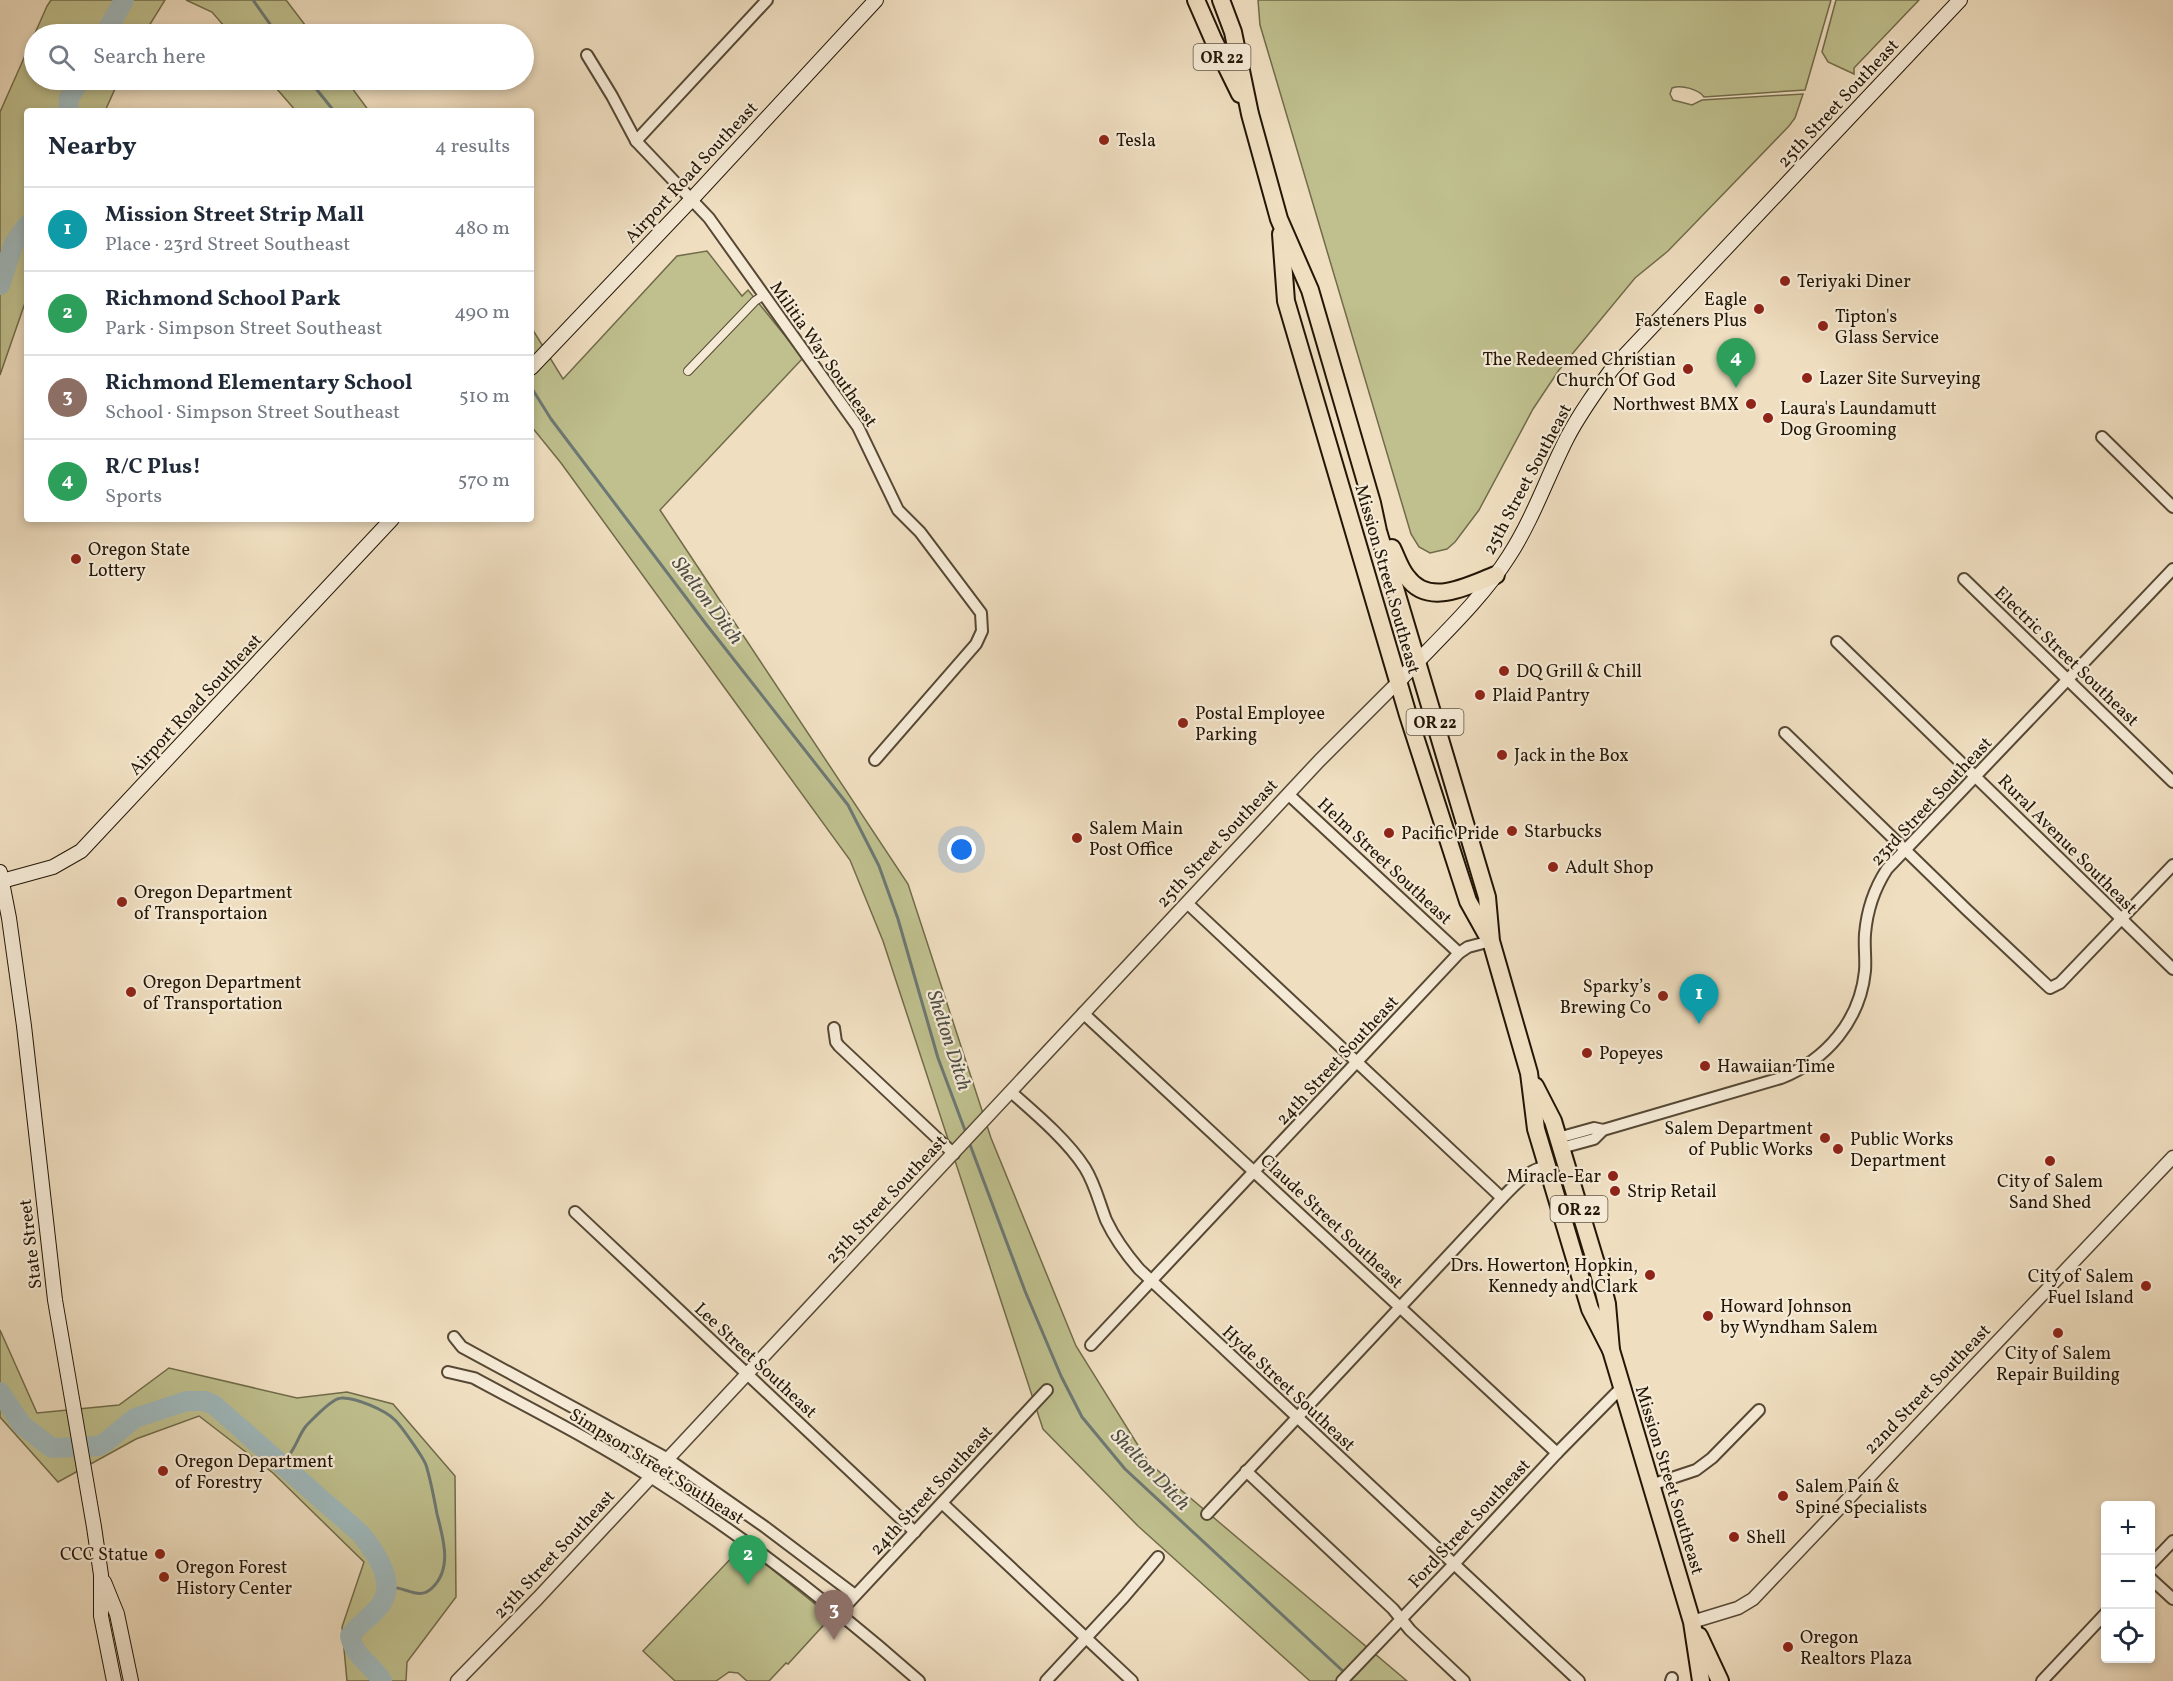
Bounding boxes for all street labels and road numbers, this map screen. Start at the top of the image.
street label: 25th Street Southeast [1773,34,1906,174]
road number: OR 22 [1194,44,1250,70]
street label: Airport Road Southeast [620,97,764,249]
street label: Militia Way Southeast [763,277,883,433]
street label: 25th Street Southeast [1478,400,1579,560]
street label: Mission Street Southeast [1348,482,1426,677]
street label: Electric Street Southeast [1988,581,2144,733]
street label: Airport Road Southeast [124,629,268,781]
road number: OR 22 [1406,709,1464,735]
street label: 23rd Street Southeast [1865,732,1999,872]
street label: Rural Avenue Southeast [1991,770,2142,921]
street label: 25th Street Southeast [1152,774,1285,914]
street label: Helm Street Southeast [1311,793,1457,931]
street label: 24th Street Southeast [1271,991,1405,1132]
street label: 25th Street Southeast [821,1130,954,1270]
street label: Claude Street Southeast [1254,1149,1408,1295]
road number: OR 22 [1550,1196,1608,1222]
street label: State Street [14,1197,49,1290]
street label: Lee Street Southeast [688,1297,822,1425]
street label: 22nd Street Southeast [1859,1319,1997,1461]
street label: Hyde Street Southeast [1216,1320,1360,1458]
street label: Mission Street Southeast [1628,1383,1709,1578]
street label: Simpson Street Southeast [564,1403,749,1531]
street label: 24th Street Southeast [865,1421,999,1562]
street label: Ford Street Southeast [1403,1454,1537,1594]
street label: 25th Street Southeast [489,1485,622,1625]

